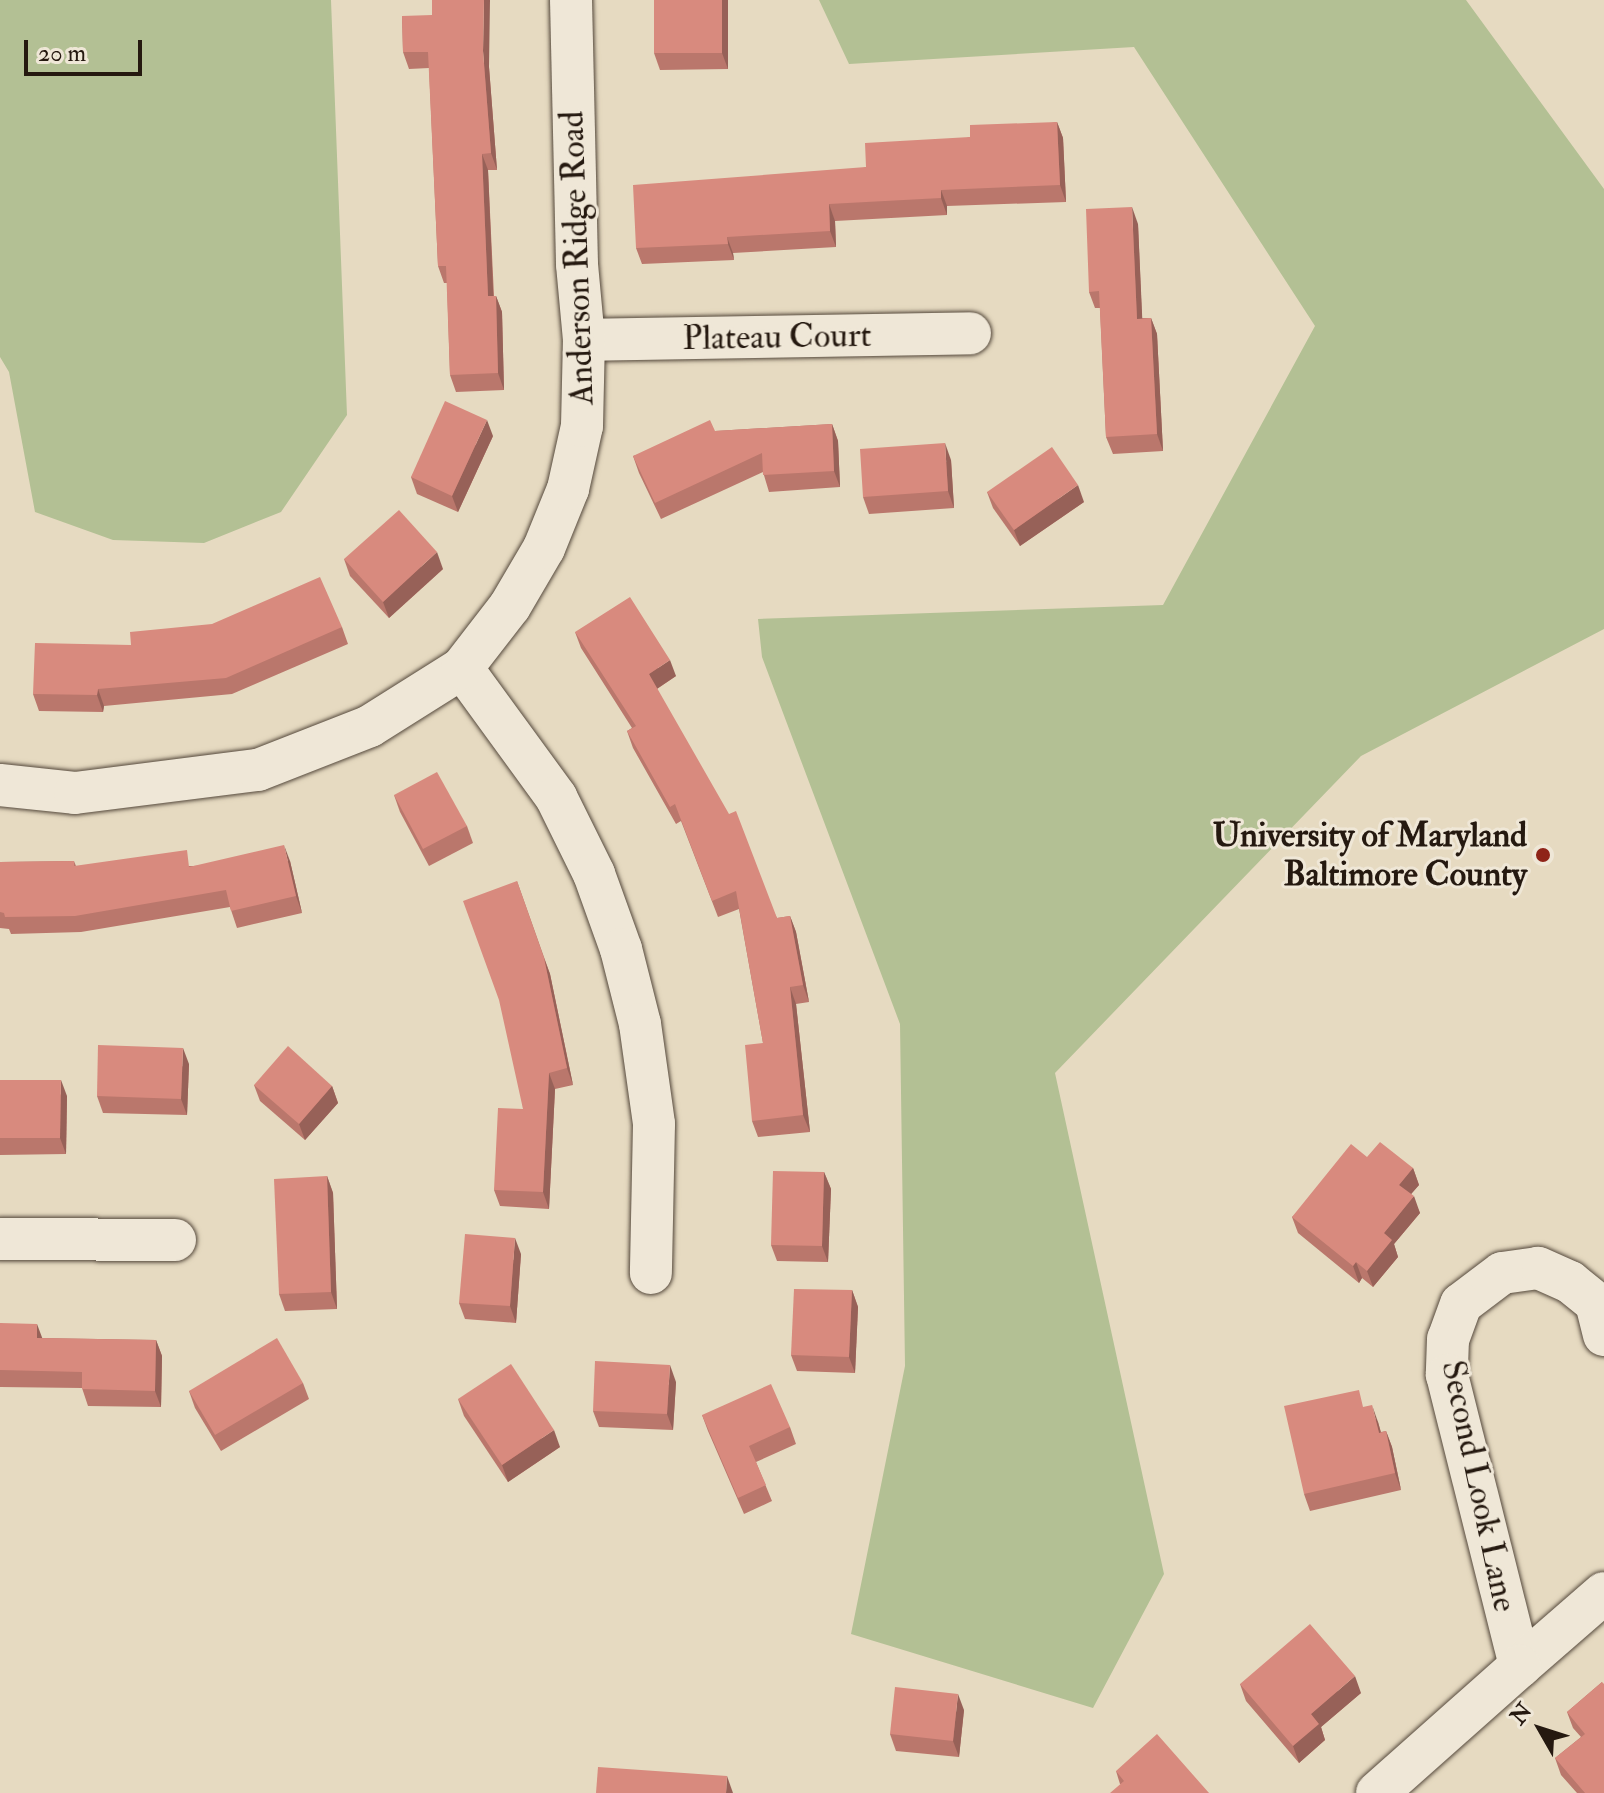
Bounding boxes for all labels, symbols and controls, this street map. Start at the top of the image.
scale bar [28,24,146,74]
text: 20 m [38,38,86,69]
street label: Anderson Ridge Road [551,110,603,406]
street label: Plateau Court [682,315,872,359]
place label: University of Maryland Baltimore County [1212,815,1527,894]
marker: University of Maryland Baltimore County [1534,846,1552,864]
street label: Second Look Lane [1432,1357,1526,1615]
north arrow [1500,1689,1580,1769]
text: N [1504,1697,1538,1730]

